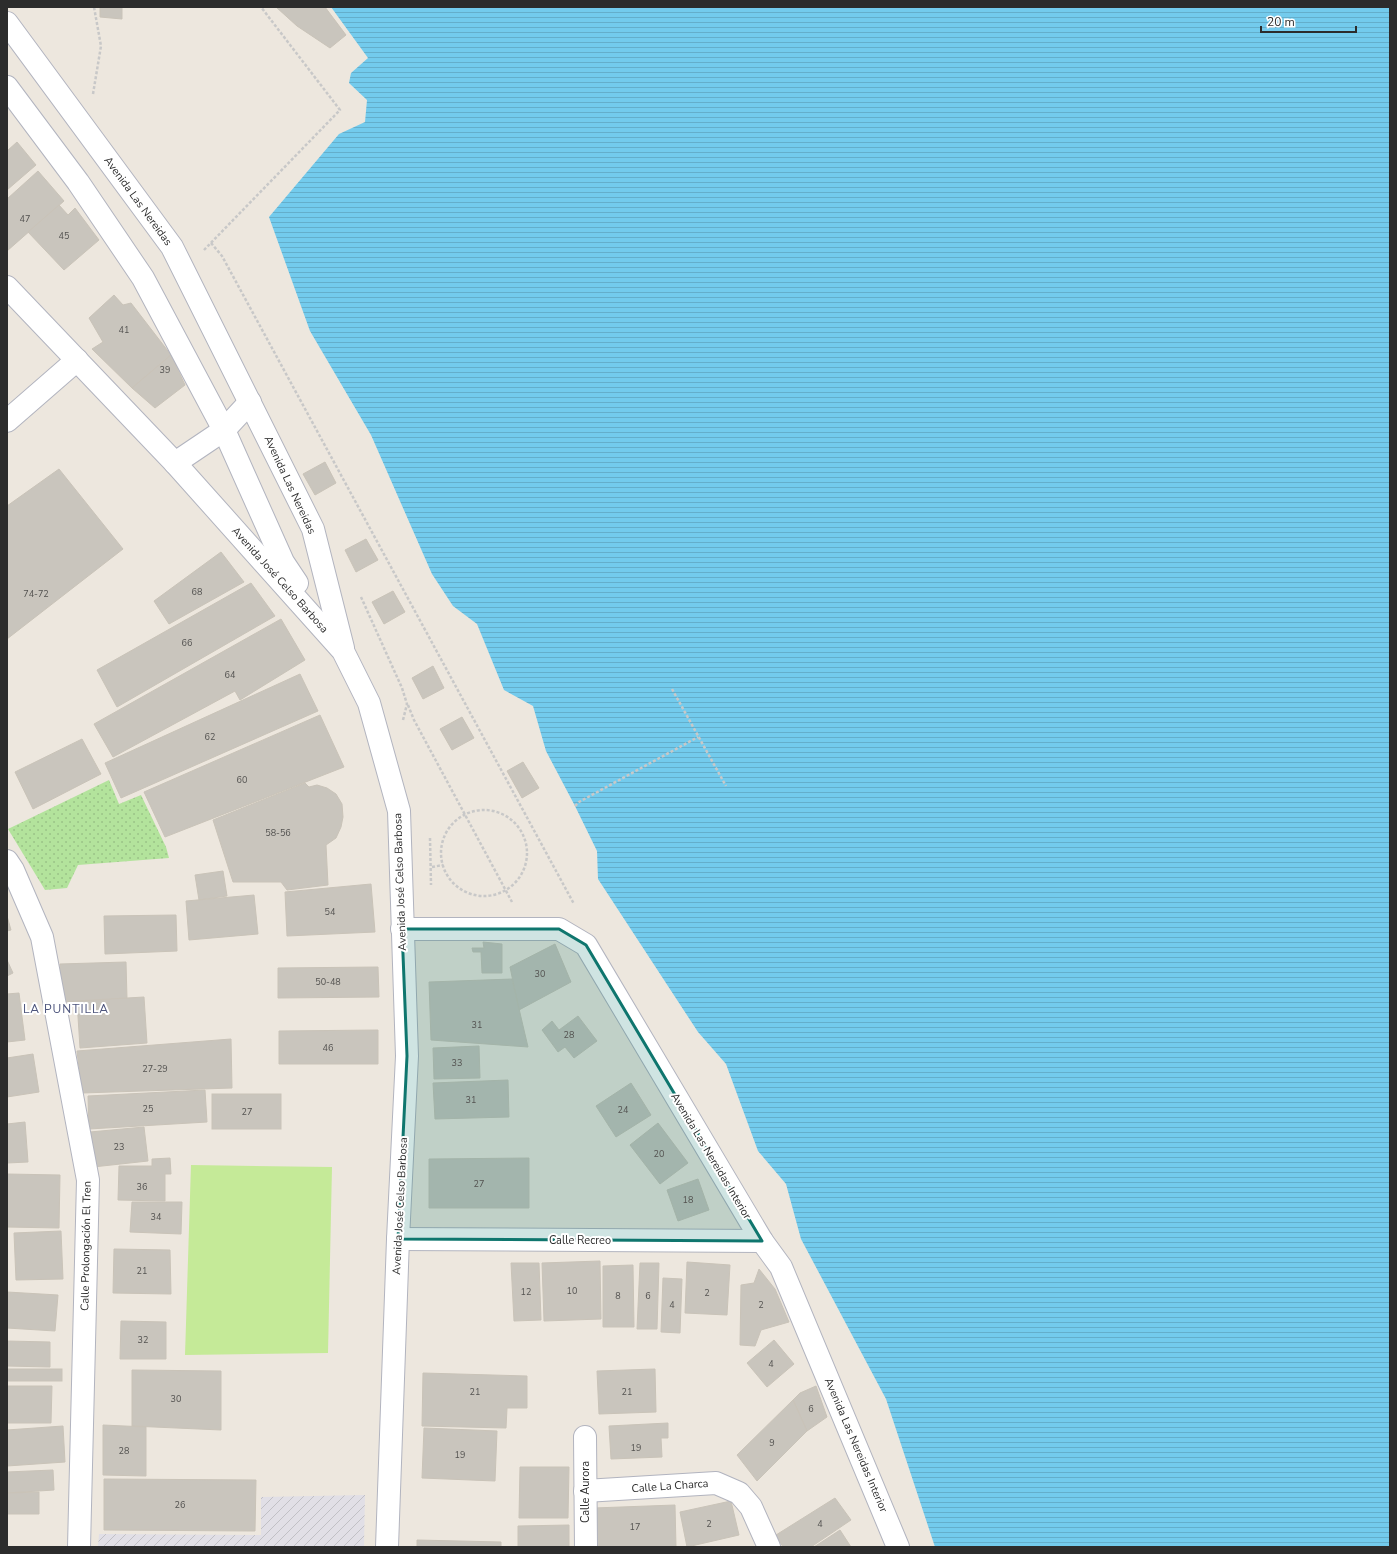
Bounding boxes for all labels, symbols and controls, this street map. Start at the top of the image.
scale bar [1261,8,1356,34]
text: 20 m [1267,14,1295,30]
street label: Avenida Las Nereidas [101,153,175,249]
house number: 47 [20,213,30,225]
house number: 45 [59,230,69,242]
house number: 41 [119,324,129,336]
house number: 39 [160,364,170,376]
street label: Avenida Las Nereidas [261,433,319,537]
street label: Avenida José Celso Barbosa [228,524,332,636]
house number: 68 [192,586,202,598]
house number: 74-72 [23,588,49,600]
house number: 66 [182,637,192,649]
house number: 64 [225,669,236,681]
house number: 62 [205,731,215,743]
house number: 60 [237,774,247,786]
street label: Avenida José Celso Barbosa [390,813,410,951]
house number: 58-56 [265,827,291,839]
house number: 54 [325,906,336,918]
house number: 30 [535,968,545,980]
house number: 50-48 [315,976,341,988]
district label: LA PUNTILLA [23,1001,109,1017]
house number: 31 [472,1019,482,1031]
house number: 28 [564,1029,574,1041]
house number: 46 [323,1042,333,1054]
house number: 33 [452,1057,462,1069]
house number: 27-29 [142,1063,168,1075]
street label: Avenida Las Nereidas Interior [667,1090,755,1222]
house number: 31 [466,1094,476,1106]
house number: 25 [143,1103,153,1115]
house number: 24 [618,1104,629,1116]
house number: 27 [242,1106,252,1118]
street label: Avenida José Celso Barbosa [389,1137,411,1275]
house number: 23 [114,1141,124,1153]
house number: 20 [654,1148,664,1160]
house number: 27 [474,1178,484,1190]
street label: Calle Prolongación El Tren [77,1181,95,1311]
house number: 36 [137,1181,147,1193]
house number: 18 [683,1194,693,1206]
house number: 34 [151,1211,162,1223]
street label: Calle Recreo [549,1233,611,1248]
house number: 21 [137,1265,147,1277]
house number: 10 [567,1285,577,1297]
house number: 12 [521,1286,531,1298]
house number: 2 [704,1287,710,1299]
house number: 8 [615,1290,621,1302]
house number: 6 [645,1290,651,1302]
house number: 4 [669,1299,675,1311]
house number: 2 [758,1299,764,1311]
house number: 32 [138,1334,148,1346]
house number: 4 [768,1358,774,1370]
street label: Avenida Las Nereidas Interior [821,1375,891,1515]
house number: 21 [470,1386,480,1398]
house number: 21 [622,1386,632,1398]
house number: 30 [171,1393,181,1405]
house number: 6 [808,1403,814,1415]
house number: 9 [769,1437,775,1449]
house number: 19 [631,1442,641,1454]
house number: 28 [119,1445,129,1457]
house number: 19 [455,1449,465,1461]
street label: Calle Aurora [578,1461,593,1523]
street label: Calle La Charca [631,1476,709,1496]
house number: 26 [175,1499,185,1511]
house number: 2 [706,1518,712,1530]
house number: 4 [817,1518,823,1530]
house number: 17 [630,1521,640,1533]

